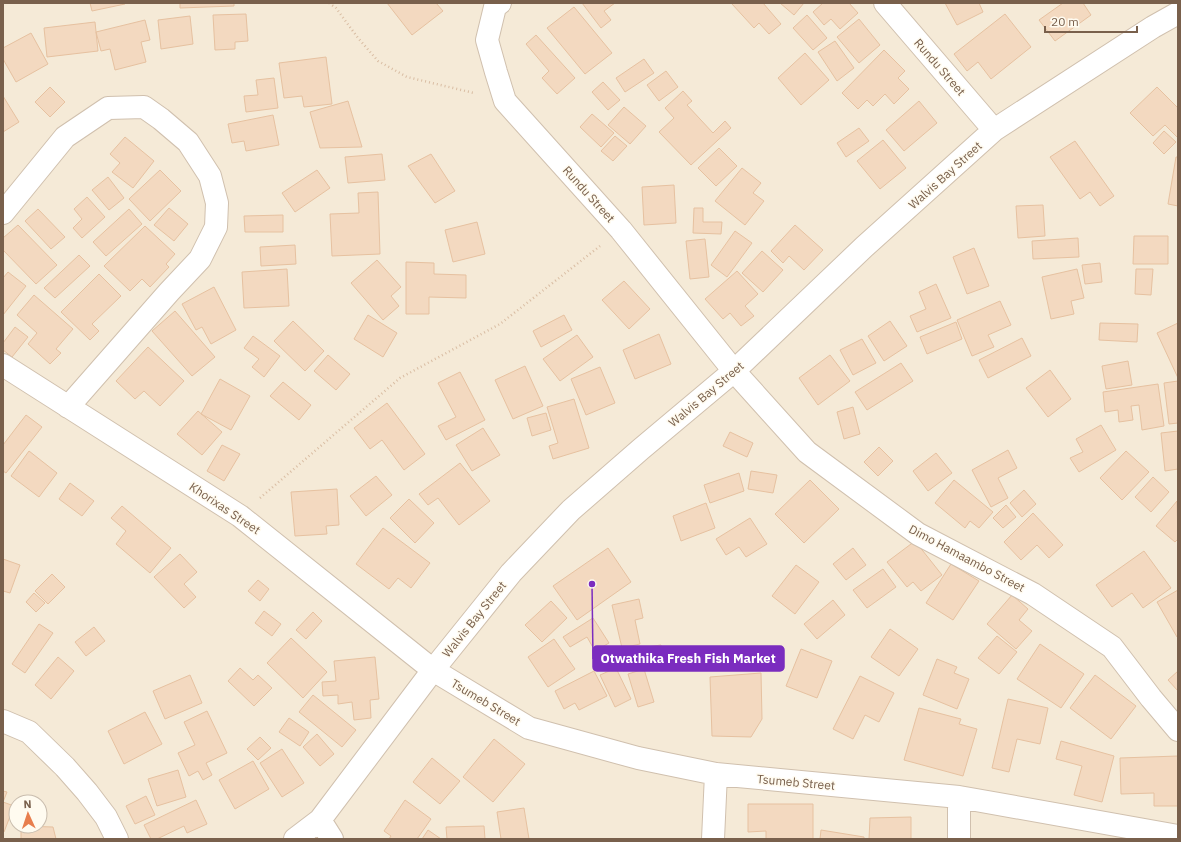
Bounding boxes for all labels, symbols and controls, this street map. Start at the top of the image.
scale bar [1045,8,1137,34]
text: 20 m [1051,14,1079,29]
street label: Rundu Street [911,35,969,99]
street label: Walvis Bay Street [905,138,985,212]
street label: Rundu Street [560,163,618,225]
street label: Walvis Bay Street [665,358,747,430]
street label: Khorixas Street [187,479,263,537]
street label: Dimo Hamaambo Street [906,521,1028,595]
street label: Walvis Bay Street [439,578,509,660]
callout: Otwathika Fresh Fish Market [593,646,784,671]
text: Otwathika Fresh Fish Market [600,650,776,667]
street label: Tsumeb Street [449,675,523,729]
street label: Tsumeb Street [756,771,836,793]
north arrow [8,794,48,834]
text: N [23,797,32,811]

